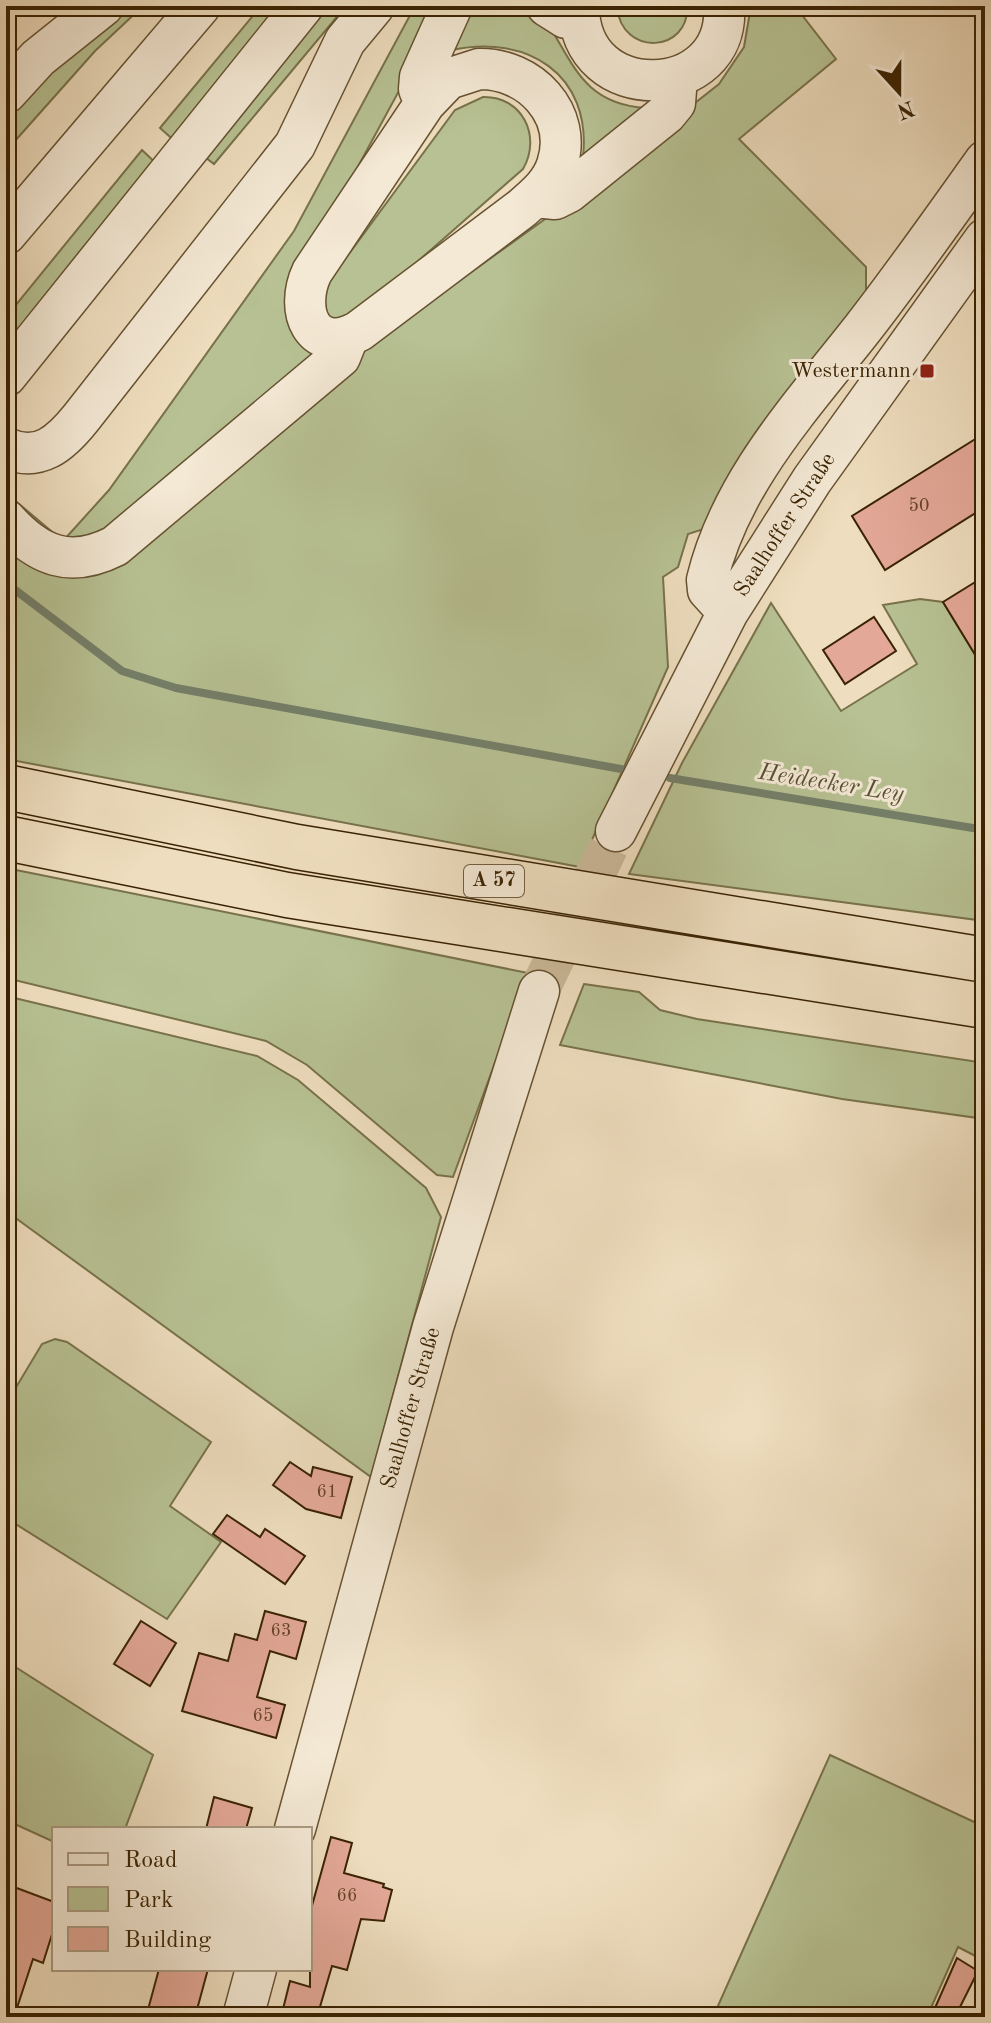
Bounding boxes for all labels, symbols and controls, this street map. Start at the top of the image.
north arrow [859,52,939,132]
text: N [893,96,917,122]
place label: Westermann [791,360,911,382]
marker: Westermann [918,362,936,380]
street label: Saalhoffer Straße [730,449,840,601]
house number: 50 [909,497,929,515]
water label: Heidecker Ley [756,761,906,807]
road number: A 57 [464,865,524,897]
street label: Saalhoffer Straße [377,1325,445,1491]
house number: 61 [317,1483,337,1501]
house number: 63 [271,1622,291,1640]
house number: 65 [253,1707,273,1725]
legend [52,1827,312,1971]
text: Road [124,1849,177,1873]
house number: 66 [337,1887,357,1905]
text: Park [124,1889,173,1913]
text: Building [124,1929,211,1953]

